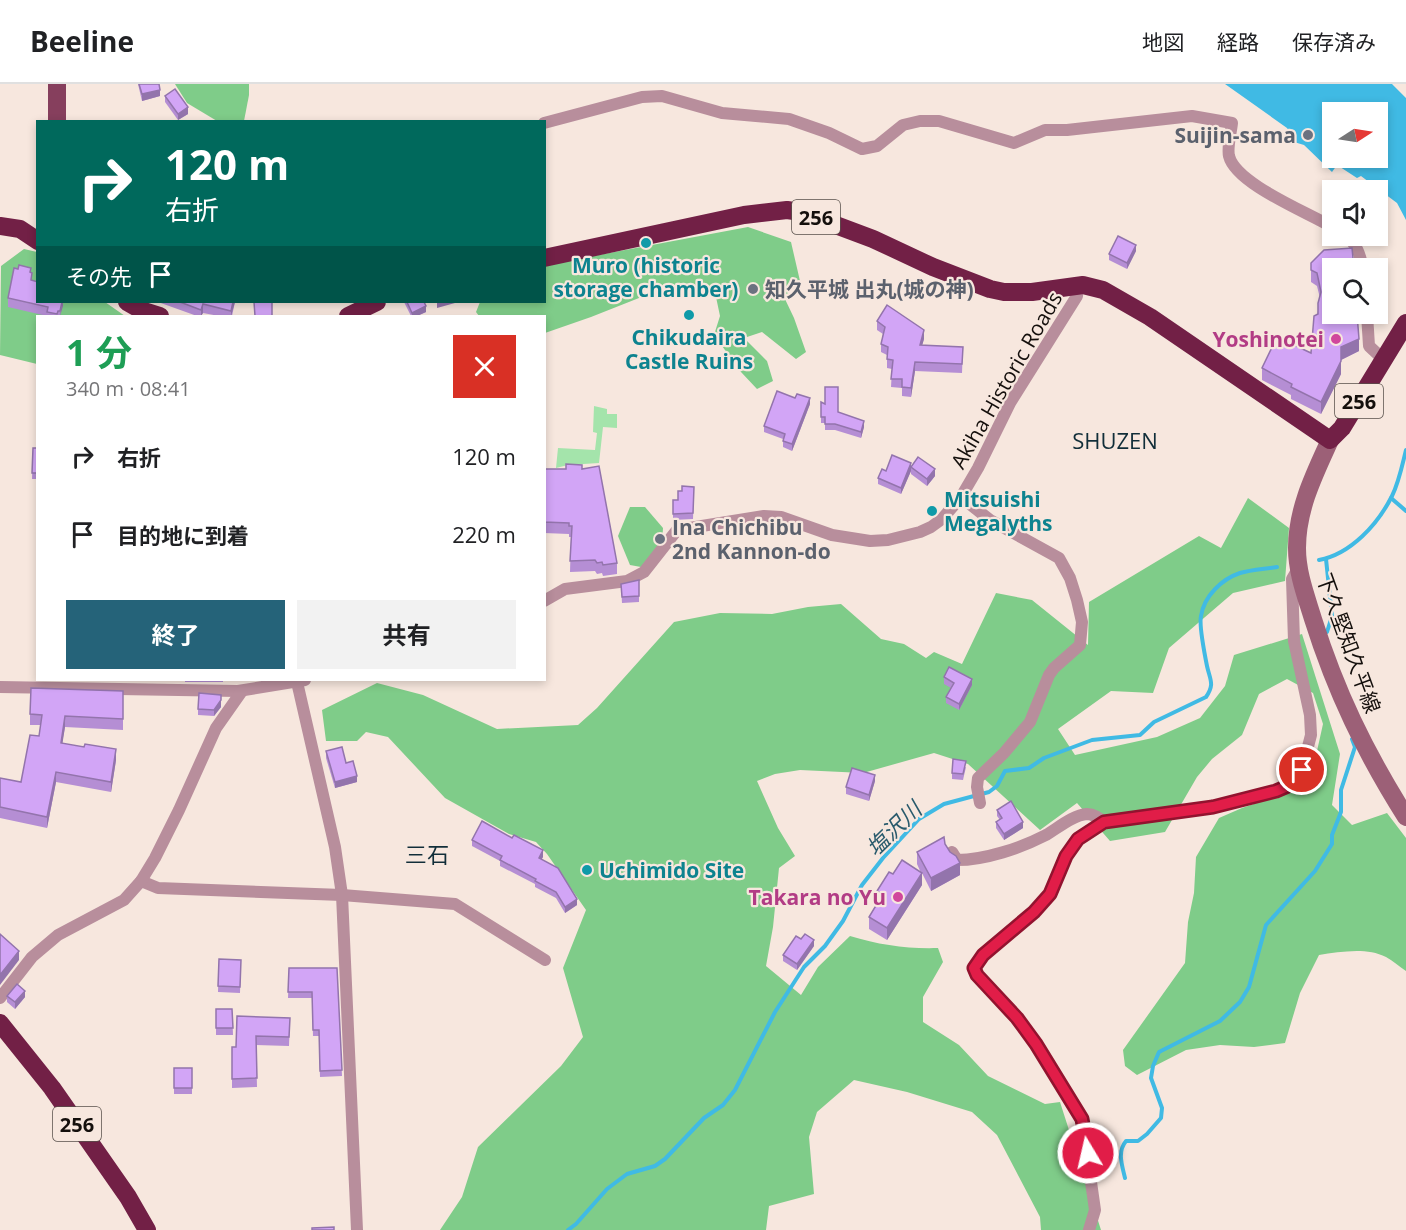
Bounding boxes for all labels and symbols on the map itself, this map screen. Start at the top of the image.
north arrow [1322,102,1388,168]
place label: Suijin-sama [1174,121,1296,149]
marker: Suijin-sama [1301,128,1315,142]
road number: 256 [792,200,840,234]
marker: Muro (historic storage chamber) [639,236,653,250]
place label: Muro (historic storage chamber) [554,251,738,303]
place label: 知久平城 出丸(城の神) [765,275,974,303]
marker: 知久平城 出丸(城の神) [746,282,760,296]
street label: Akiha Historic Roads [944,286,1068,474]
marker: Chikudaira Castle Ruins [682,308,696,322]
place label: Chikudaira Castle Ruins [625,323,753,375]
place label: Yoshinotei [1213,325,1324,353]
marker: Yoshinotei [1329,332,1343,346]
road number: 256 [1335,384,1383,418]
district label: SHUZEN [1072,425,1158,455]
place label: Mitsuishi Megalyths [944,485,1052,537]
marker: Mitsuishi Megalyths [925,504,939,518]
place label: Ina Chichibu 2nd Kannon-do [672,513,831,565]
marker: Ina Chichibu 2nd Kannon-do [653,532,667,546]
street label: 下久堅知久平線 [1311,569,1387,717]
pin [1276,744,1327,795]
water label: 塩沢川 [859,793,929,862]
district label: 三石 [405,839,449,869]
place label: Uchimido Site [599,856,744,884]
marker: Uchimido Site [580,863,594,877]
place label: Takara no Yu [749,883,886,911]
marker: Takara no Yu [891,890,905,904]
road number: 256 [53,1107,101,1141]
position arrow [1056,1121,1120,1185]

